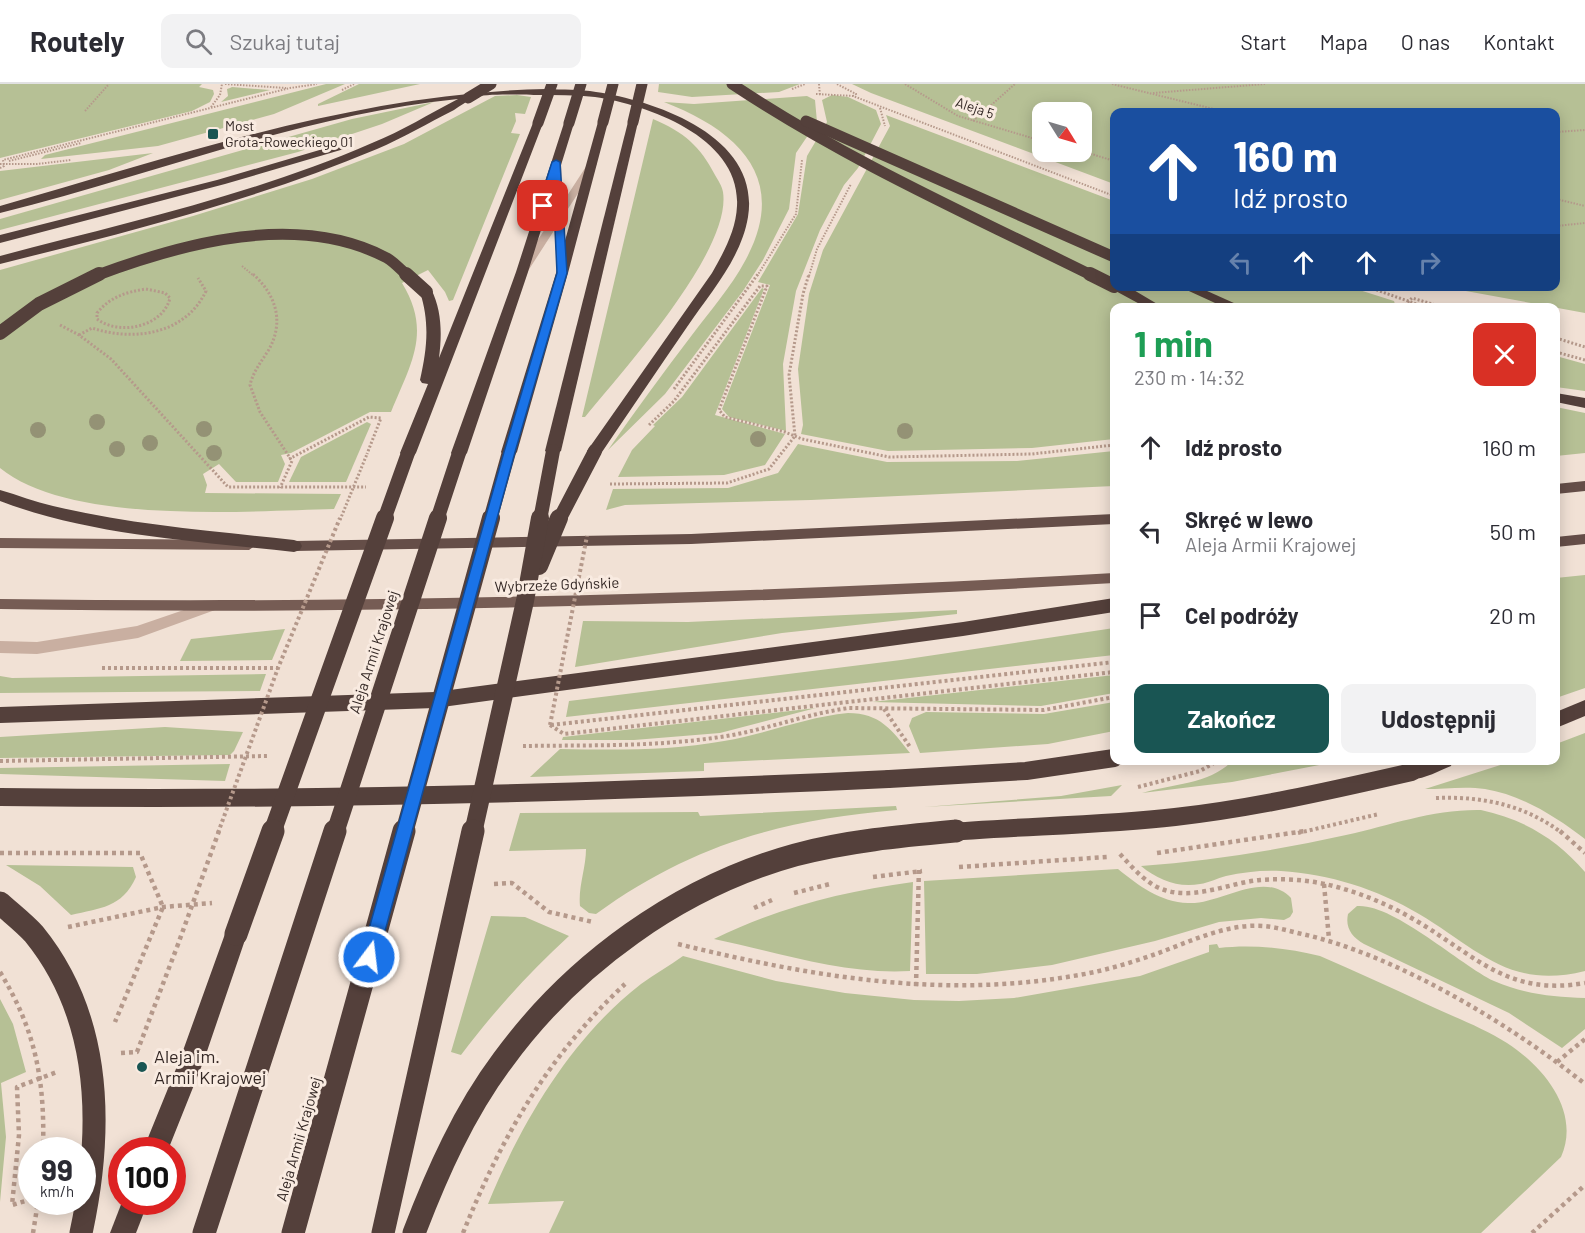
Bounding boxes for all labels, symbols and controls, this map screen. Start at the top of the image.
search box [161,14,581,68]
text: Routely [30,24,125,58]
icon: search [182,25,215,58]
text: Szukaj tutaj [230,28,340,54]
text: Start [1240,29,1287,54]
text: Mapa [1320,29,1368,54]
text: O nas [1401,29,1450,54]
text: Kontakt [1483,29,1555,54]
street label: Aleja 5 [954,93,997,122]
north arrow [1032,102,1092,162]
map controls [1032,102,1092,162]
place label: Most Grota-Roweckiego 01 [225,117,353,150]
marker: Most Grota-Roweckiego 01 [206,127,220,141]
text: 160 m [1233,130,1338,180]
icon: ahead [1134,132,1212,210]
pin [517,180,568,231]
text: Idź prosto [1233,181,1349,213]
icon: arrive [526,189,559,222]
icon: left [1224,246,1257,279]
icon: ahead [1287,246,1320,279]
icon: ahead [1350,246,1383,279]
icon: right [1413,246,1446,279]
text: 1 min [1134,321,1213,364]
button: close [1473,323,1536,386]
text: 230 m · 14:32 [1134,365,1245,389]
icon: ahead [1134,431,1167,464]
text: Idź prosto [1185,434,1282,460]
text: 160 m [1482,434,1536,460]
text: Skręć w lewo [1185,506,1313,532]
icon: left [1134,515,1167,548]
text: 50 m [1490,518,1536,544]
text: Aleja Armii Krajowej [1185,532,1356,556]
street label: Wybrzeże Gdyńskie [494,573,620,595]
street label: Aleja Armii Krajowej [345,588,401,716]
icon: arrive [1134,599,1167,632]
text: Cel podróży [1185,602,1299,628]
text: 20 m [1489,602,1536,628]
button: Zakończ [1134,684,1329,753]
button: Udostępnij [1341,684,1536,753]
position arrow [337,925,401,989]
place label: Aleja im. Armii Krajowej [154,1045,266,1088]
marker: Aleja im. Armii Krajowej [135,1060,149,1074]
street label: Aleja Armii Krajowej [272,1074,324,1203]
speed limit sign: 100 [108,1137,186,1215]
text: 99 [41,1151,73,1187]
text: km/h [40,1182,74,1200]

